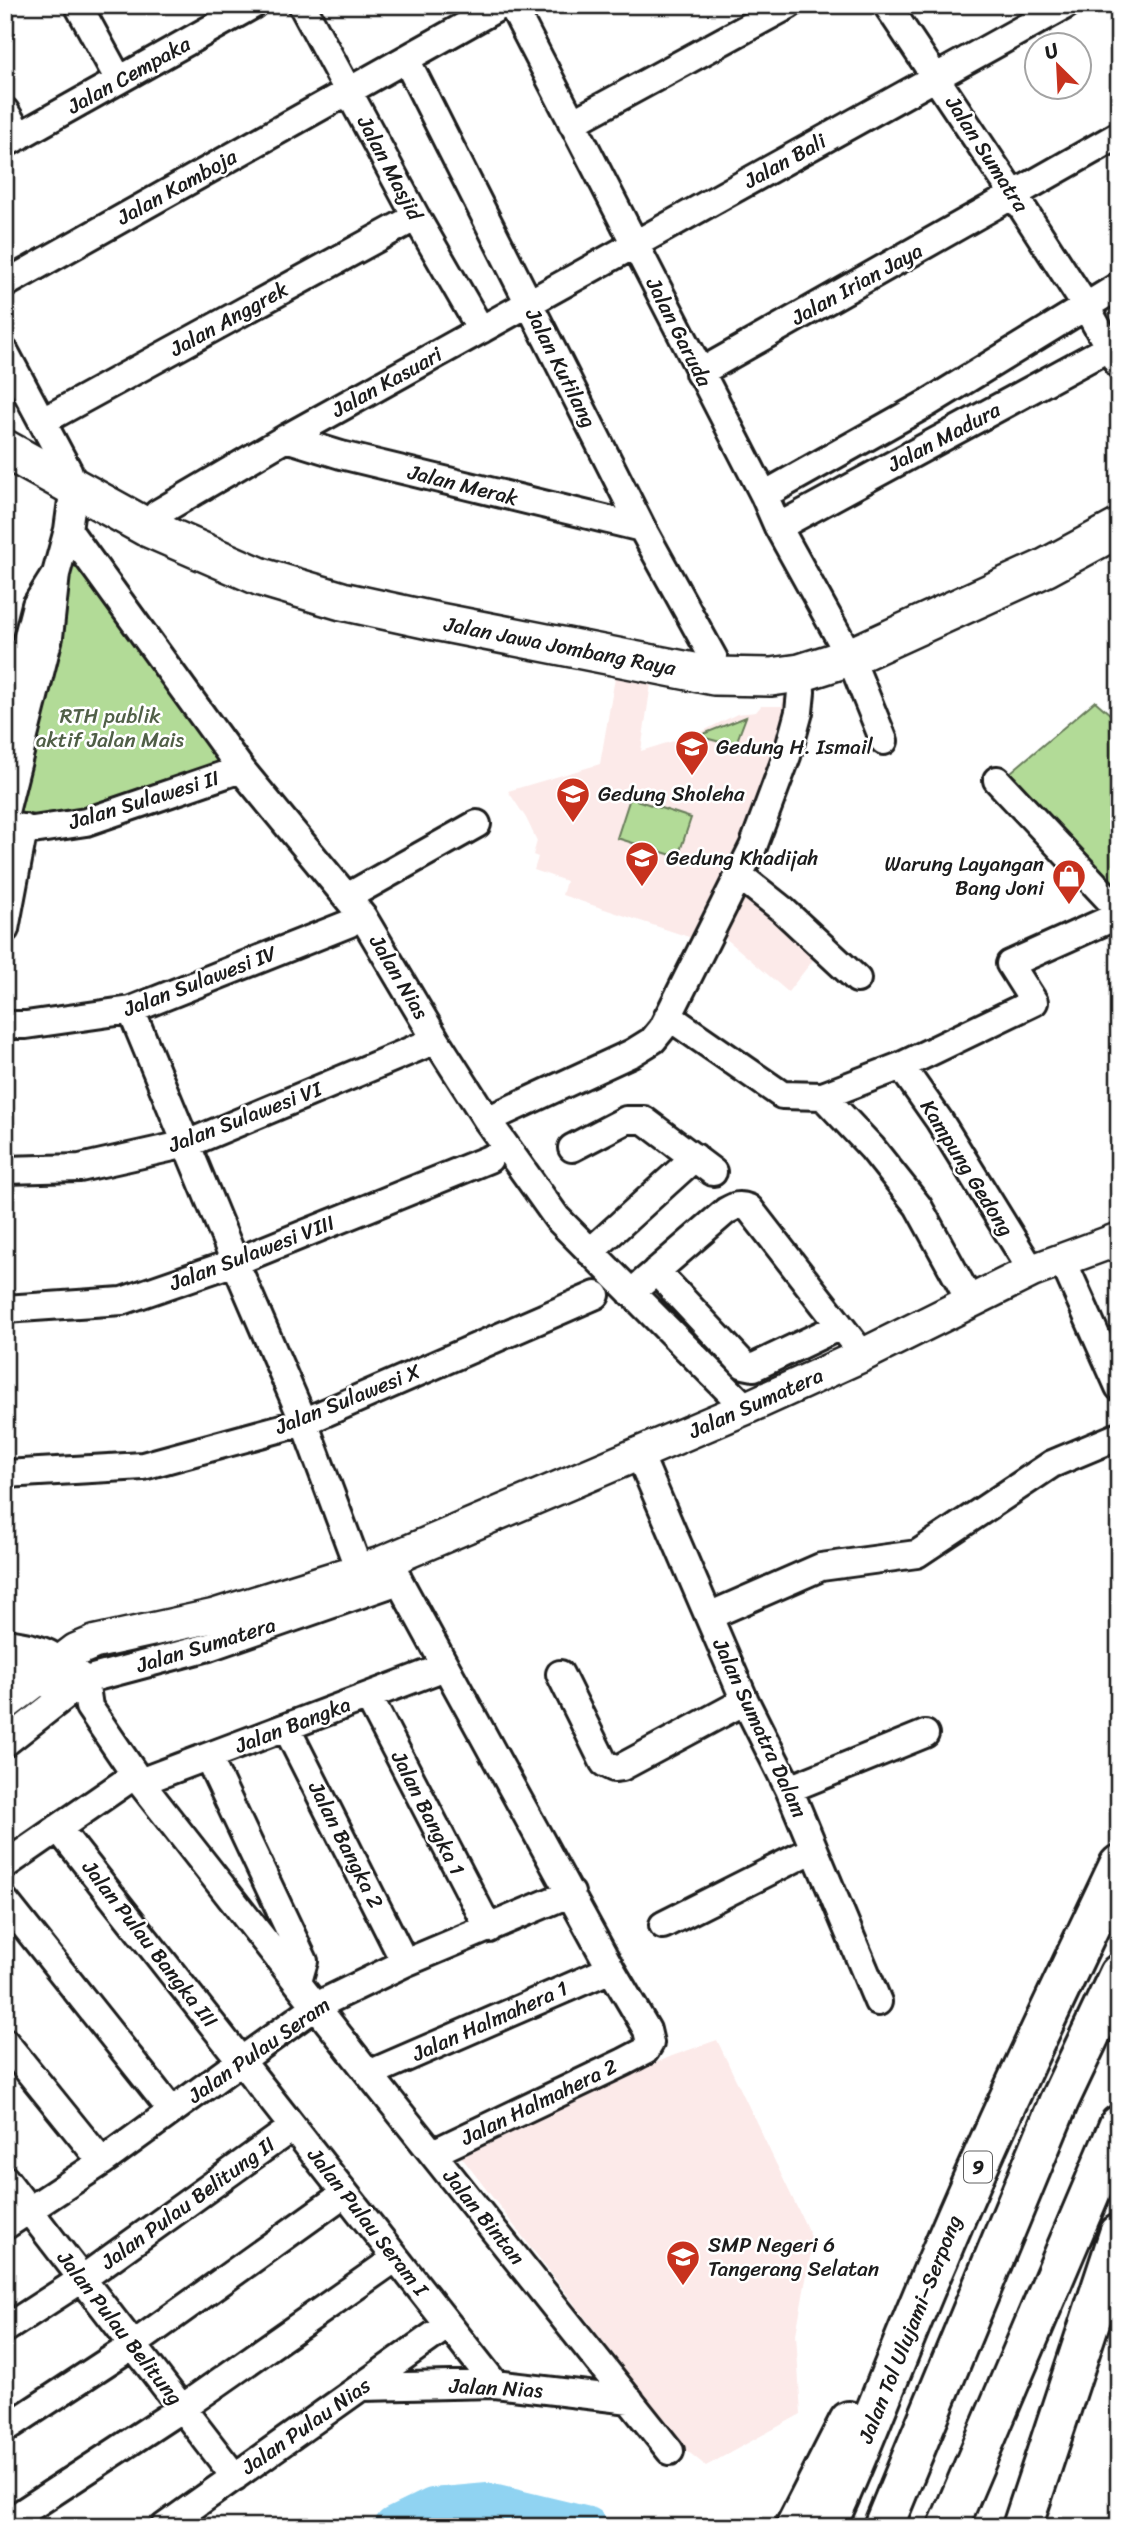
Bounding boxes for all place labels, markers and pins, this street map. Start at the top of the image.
school or university icon: Gedung H. Ismail [673,728,711,777]
place label: Gedung H. Ismail [716,728,874,766]
school or university icon: Gedung Sholeha [554,775,592,824]
place label: Gedung Sholeha [598,775,745,813]
school or university icon: Gedung Khadijah [623,839,661,888]
place label: Gedung Khadijah [666,839,818,877]
place label: Warung Layangan Bang Joni [885,845,1045,907]
shop icon: Warung Layangan Bang Joni [1050,857,1088,906]
place label: SMP Negeri 6 Tangerang Selatan [708,2226,879,2288]
school or university icon: SMP Negeri 6 Tangerang Selatan [664,2238,702,2287]

